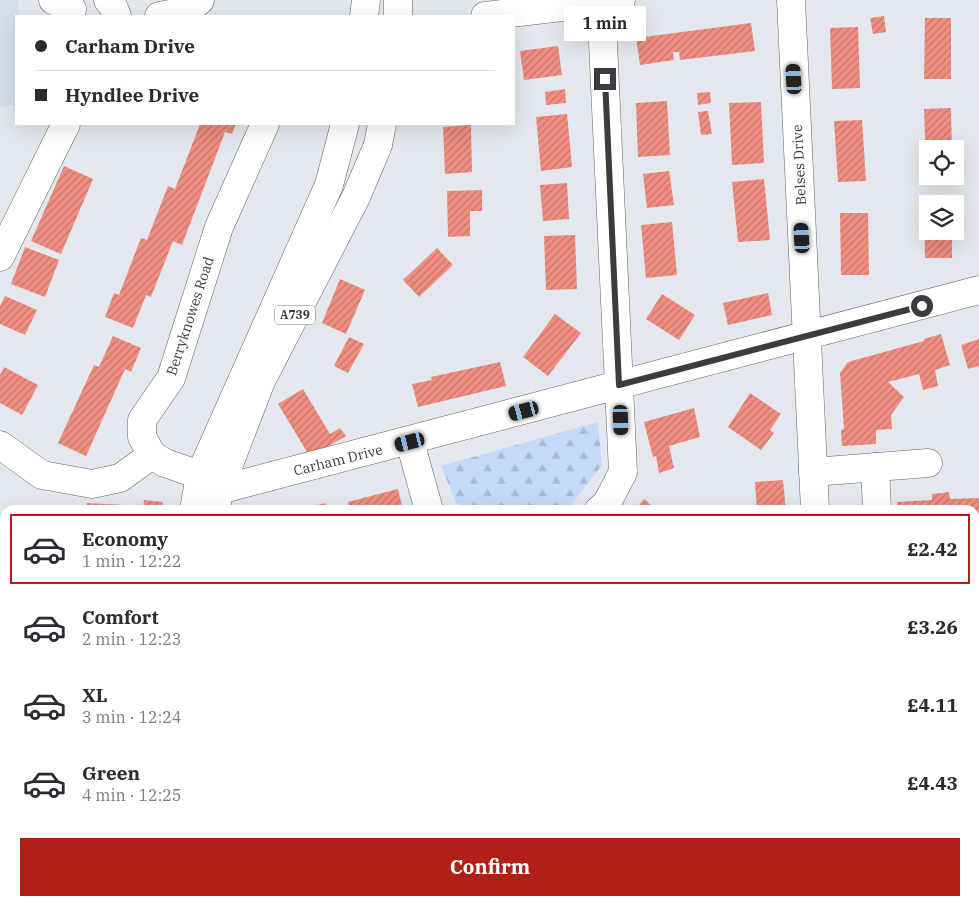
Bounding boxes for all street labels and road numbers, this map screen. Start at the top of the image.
street label: Belses Drive [788,124,810,206]
street label: Berryknowes Road [162,254,218,378]
road number: A739 [275,306,315,324]
street label: Carham Drive [292,440,384,480]

